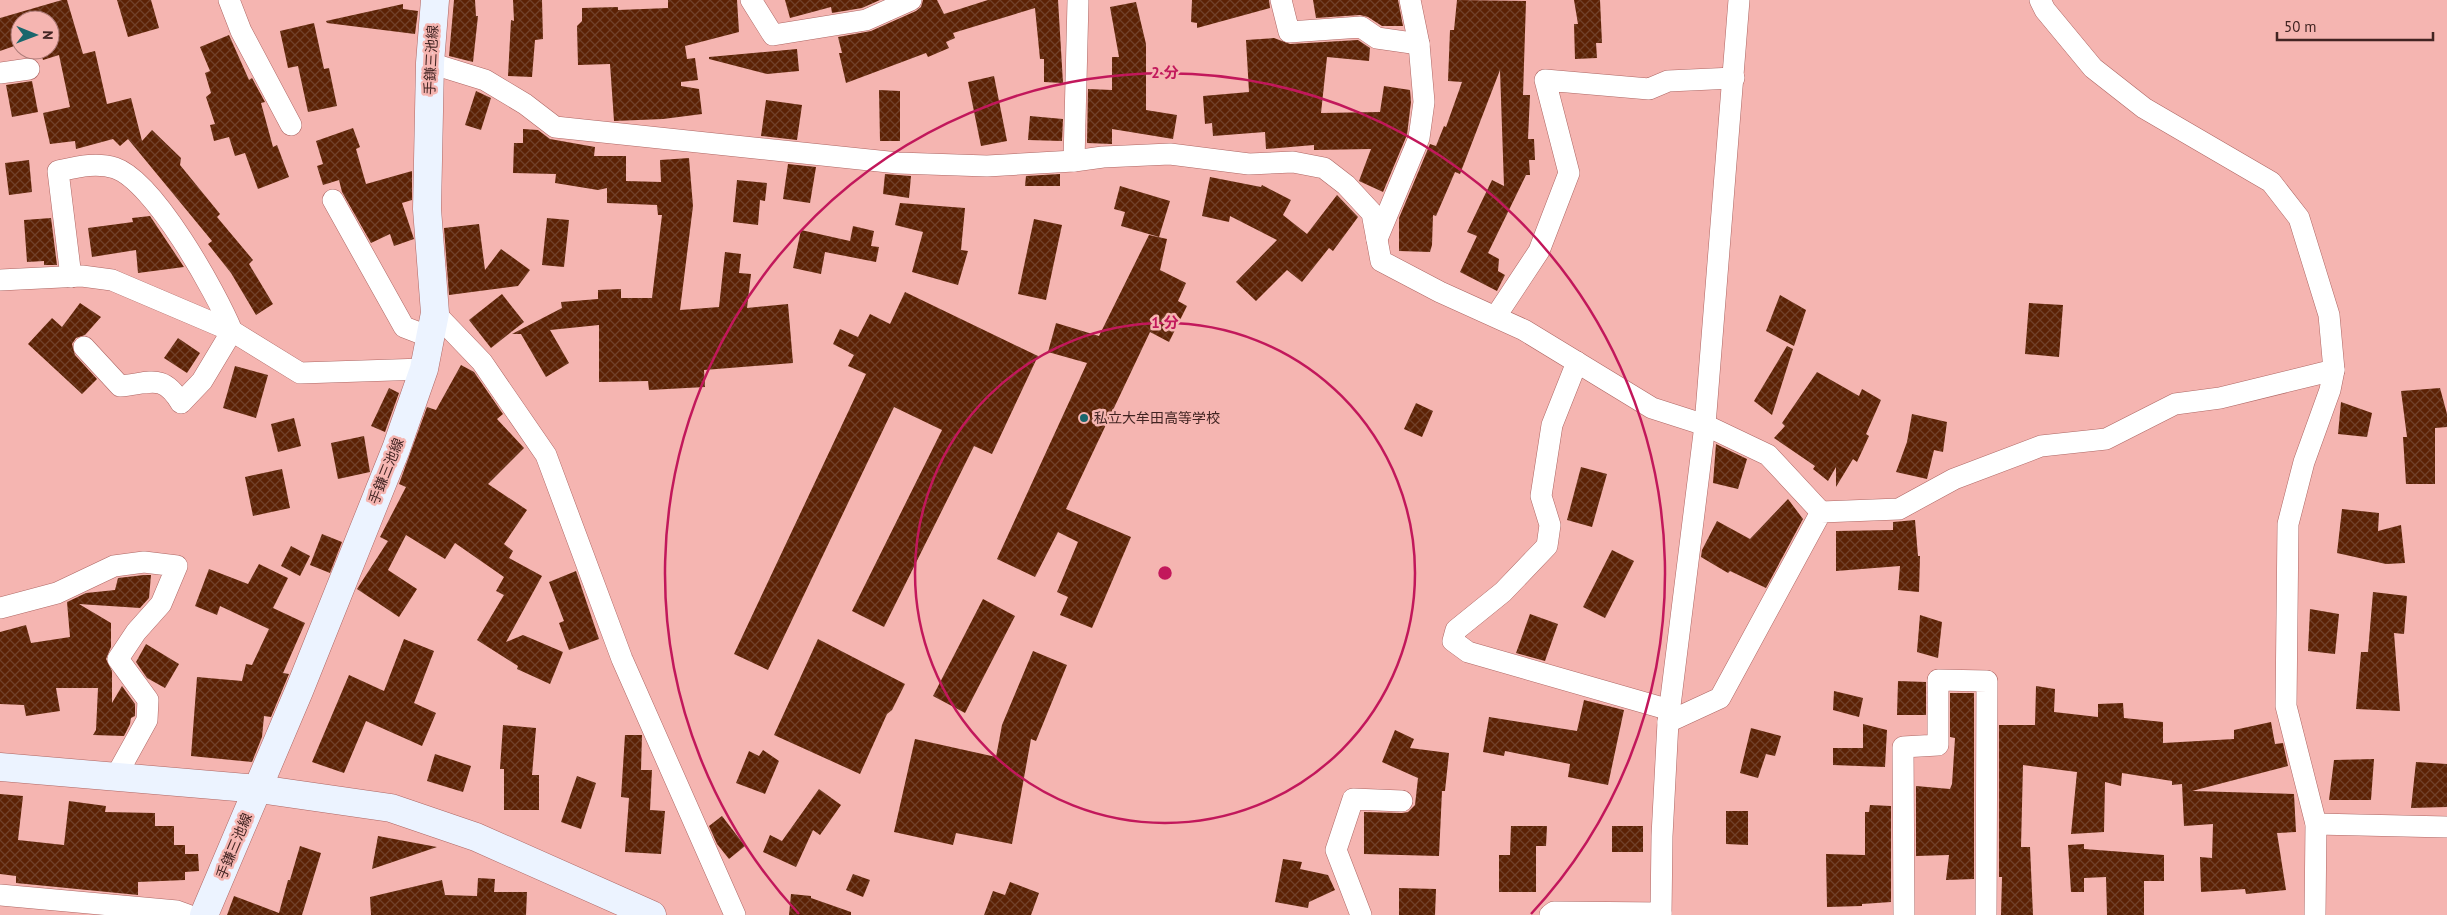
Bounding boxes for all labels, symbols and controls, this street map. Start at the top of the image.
north arrow [10,10,60,60]
scale bar [2277,10,2433,42]
text: 50 m [2284,17,2317,36]
street label: 手鎌三池線 [420,25,442,95]
text: N [39,30,57,40]
text: 2 分 [1151,63,1179,82]
text: 1 分 [1151,313,1179,332]
place label: 私立大牟田高等学校 [1094,409,1220,427]
marker: 私立大牟田高等学校 [1078,412,1090,424]
street label: 手鎌三池線 [365,435,407,507]
centre of rings [1156,564,1174,582]
street label: 手鎌三池線 [212,810,256,882]

